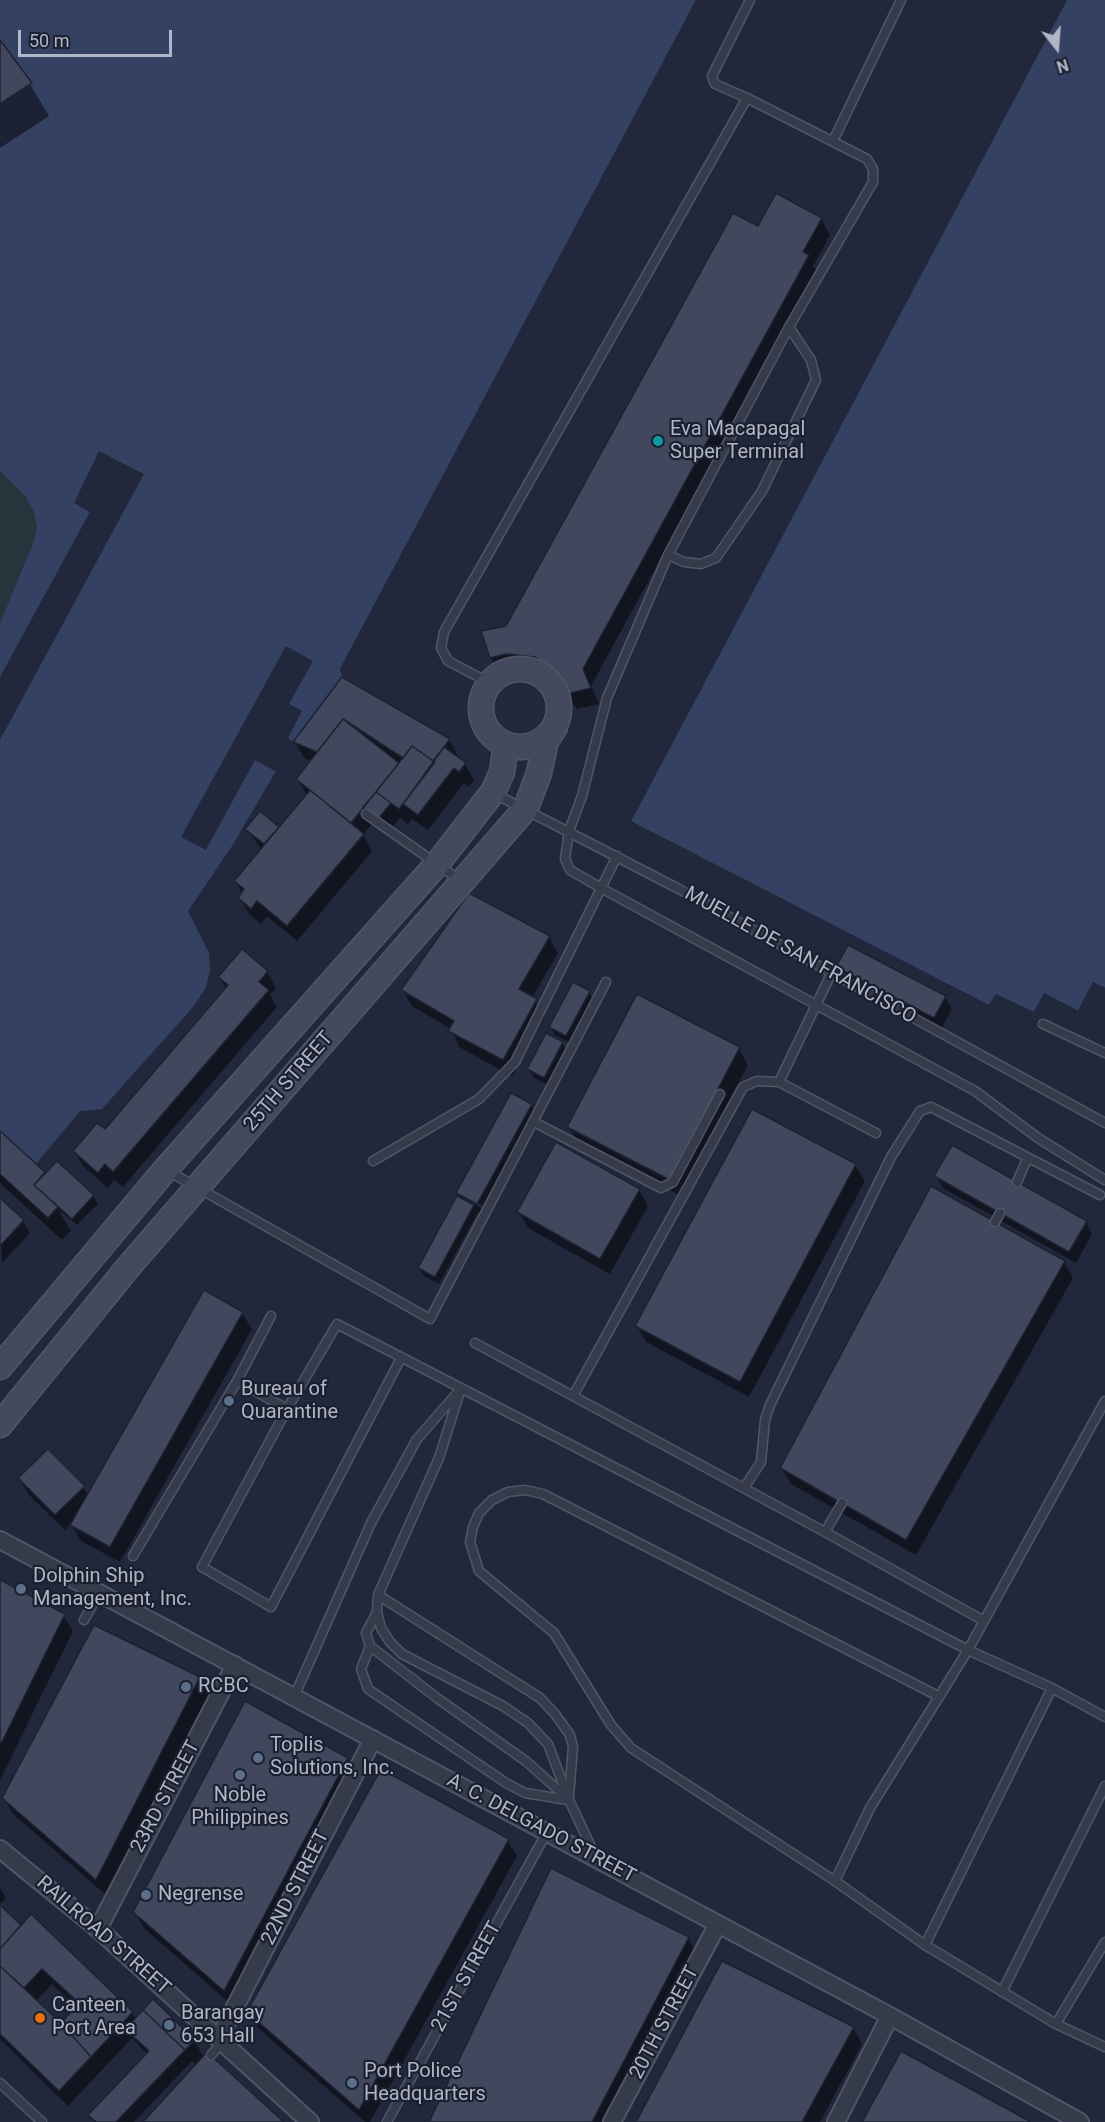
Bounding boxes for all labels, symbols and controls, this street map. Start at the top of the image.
scale bar [21,18,176,56]
north arrow [1027,18,1087,78]
text: 50 m [29,30,69,51]
text: N [1054,55,1071,76]
place label: Eva Macapagal Super Terminal [670,418,805,465]
marker: Eva Macapagal Super Terminal [651,434,665,448]
street label: MUELLE DE SAN FRANCISCO [680,882,920,1030]
street label: 25TH STREET [239,1027,339,1137]
place label: Bureau of Quarantine [241,1378,338,1425]
marker: Bureau of Quarantine [222,1394,236,1408]
place label: Dolphin Ship Management, Inc. [33,1565,192,1612]
marker: Dolphin Ship Management, Inc. [14,1582,28,1596]
place label: RCBC [198,1675,249,1699]
marker: RCBC [179,1680,193,1694]
place label: Toplis Solutions, Inc. [270,1734,394,1781]
street label: 23RD STREET [126,1737,206,1857]
marker: Toplis Solutions, Inc. [251,1751,265,1765]
marker: Noble Philippines [233,1768,247,1782]
street label: A. C. DELGADO STREET [442,1769,640,1889]
place label: Noble Philippines [191,1784,289,1831]
street label: 22ND STREET [257,1826,335,1950]
street label: RAILROAD STREET [31,1871,175,2001]
place label: Negrense [158,1883,243,1907]
marker: Negrense [139,1888,153,1902]
street label: 21ST STREET [427,1918,507,2036]
street label: 20TH STREET [625,1962,705,2084]
place label: Canteen Port Area [52,1994,136,2041]
place label: Barangay 653 Hall [181,2002,264,2049]
marker: Canteen Port Area [33,2011,47,2025]
marker: Barangay 653 Hall [162,2018,176,2032]
place label: Port Police Headquarters [364,2060,486,2107]
marker: Port Police Headquarters [345,2076,359,2090]

